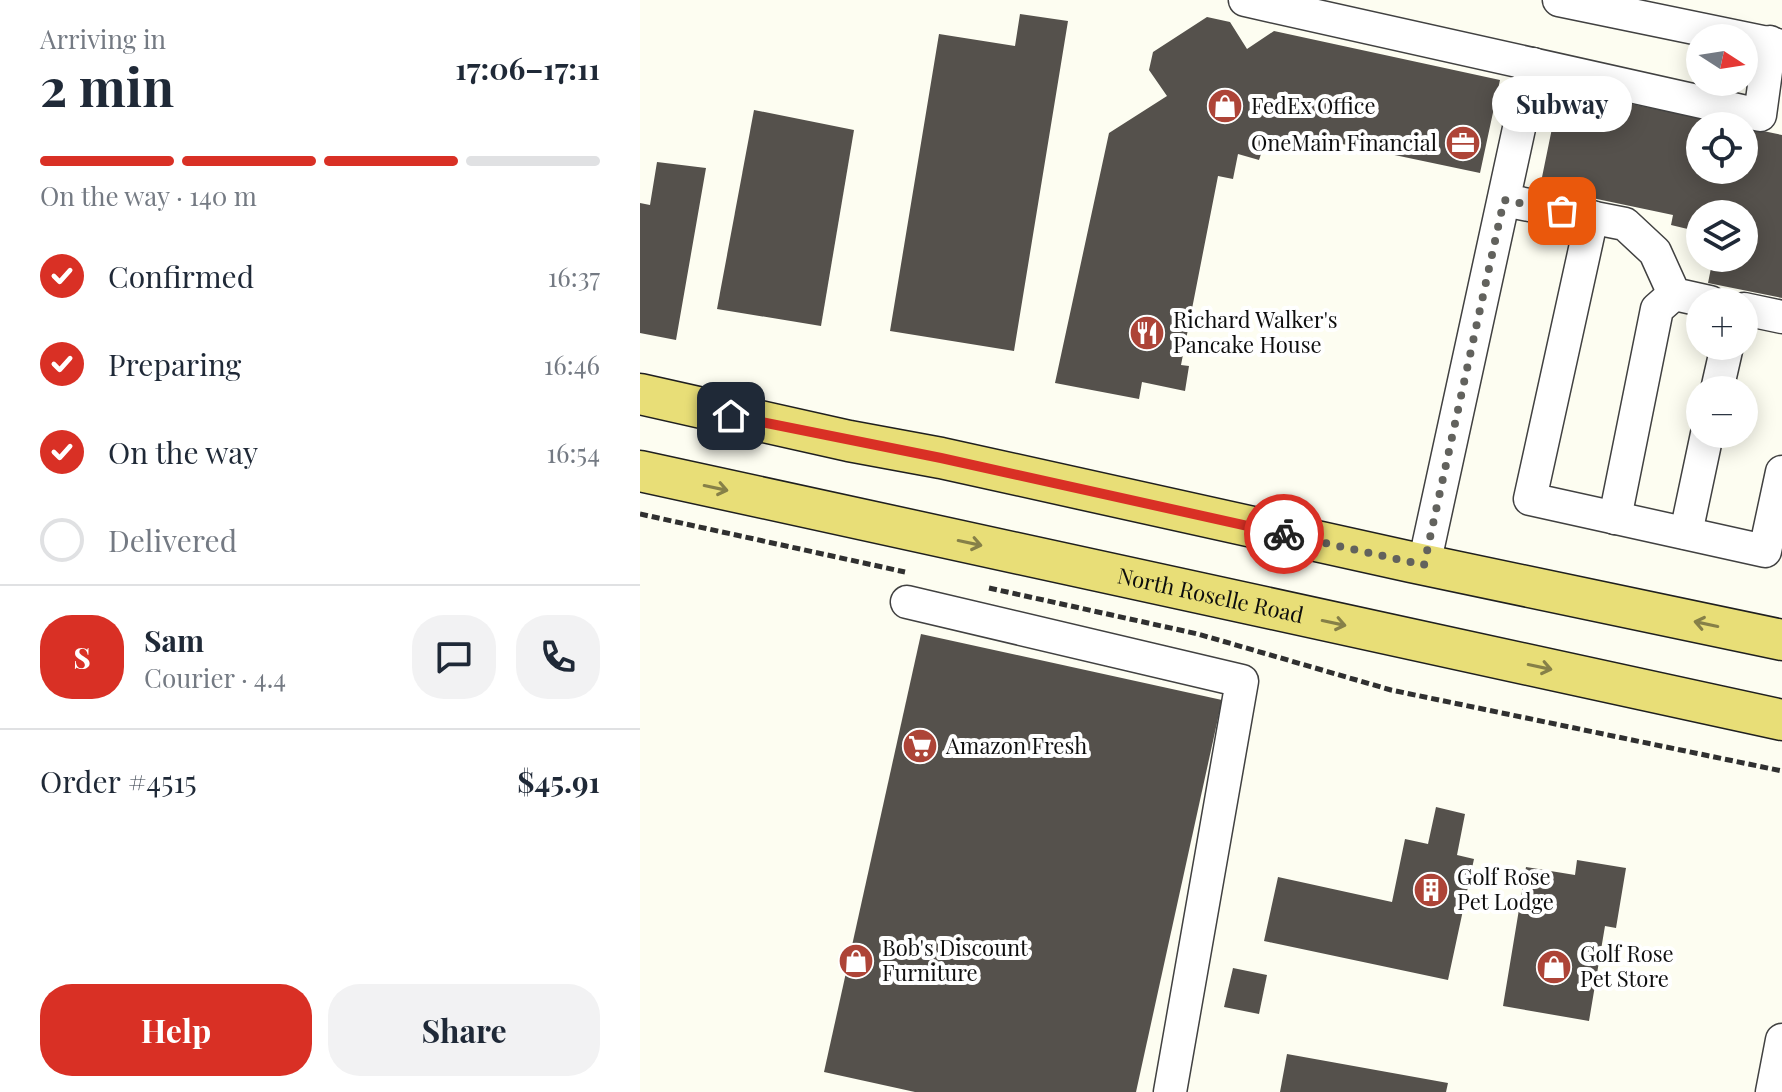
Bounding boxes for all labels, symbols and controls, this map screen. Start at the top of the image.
text: Arriving in [40,21,166,56]
north arrow [1686,24,1758,96]
map controls [1686,24,1758,448]
text: 17:06–17:11 [455,48,600,88]
text: 2 min [40,51,174,120]
callout: Subway [1492,75,1632,131]
text: Subway [1516,86,1608,121]
shop icon: FedEx Office [1206,87,1244,125]
place label: FedEx Office [1251,90,1376,120]
button: locate [1686,112,1758,184]
office icon: OneMain Financial [1444,124,1482,162]
place label: OneMain Financial [1251,127,1437,157]
pin [1528,177,1596,245]
text: On the way · 140 m [40,178,257,213]
icon: bag [1540,189,1584,233]
button: layers [1686,200,1758,272]
icon: check [40,254,84,298]
text: Confirmed [108,256,254,296]
text: 16:37 [548,259,600,294]
button: + [1686,288,1758,360]
place label: Richard Walker's Pancake House [1173,304,1338,359]
restaurant icon: Richard Walker's Pancake House [1128,314,1166,352]
icon: check [40,342,84,386]
text: Preparing [108,344,241,384]
text: 16:46 [544,347,600,382]
button: − [1686,376,1758,448]
pin [697,382,765,450]
icon: home [709,394,753,438]
icon: check [40,430,84,474]
text: On the way [108,432,258,472]
text: 16:54 [546,435,600,470]
one-way arrow [703,481,729,496]
courier [1244,494,1324,574]
icon: bike [1262,512,1306,556]
text: Delivered [108,520,237,560]
one-way arrow [957,536,983,551]
street label: North Roselle Road [1115,560,1307,629]
button: chat [412,615,496,699]
button: phone [516,615,600,699]
one-way arrow [1320,616,1346,631]
one-way arrow [1693,616,1719,631]
text: Sam [144,620,204,660]
text: S [73,637,91,677]
text: Courier · 4.4 [144,660,286,695]
one-way arrow [1526,660,1552,675]
supermarket icon: Amazon Fresh [901,727,939,765]
place label: Amazon Fresh [945,730,1087,760]
text: Order #4515 [40,761,197,801]
text: $45.91 [517,761,600,801]
place label: Golf Rose Pet Lodge [1457,861,1554,916]
building icon: Golf Rose Pet Lodge [1412,871,1450,909]
place label: Bob's Discount Furniture [882,932,1029,987]
place label: Golf Rose Pet Store [1580,938,1674,993]
shop icon: Bob's Discount Furniture [837,942,875,980]
shop icon: Golf Rose Pet Store [1535,948,1573,986]
button: Help [40,984,312,1076]
button: Share [328,984,600,1076]

